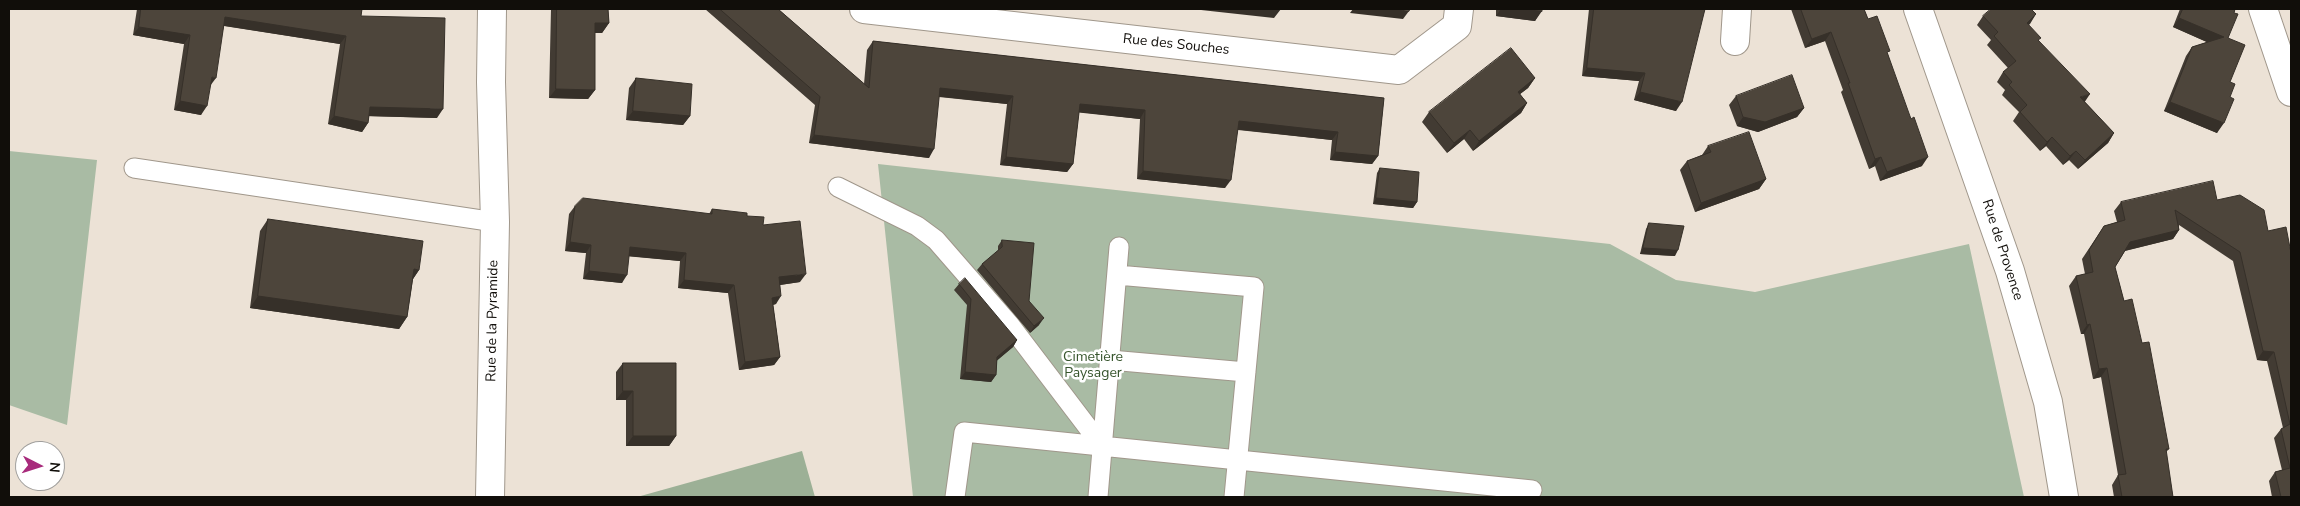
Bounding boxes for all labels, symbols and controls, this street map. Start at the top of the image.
street label: Rue des Souches [1122,31,1230,59]
street label: Rue de Provence [1978,197,2026,303]
street label: Rue de la Pyramide [484,260,502,382]
park label: Cimetière Paysager [1063,350,1123,382]
north arrow [15,441,65,491]
text: N [45,461,64,473]

